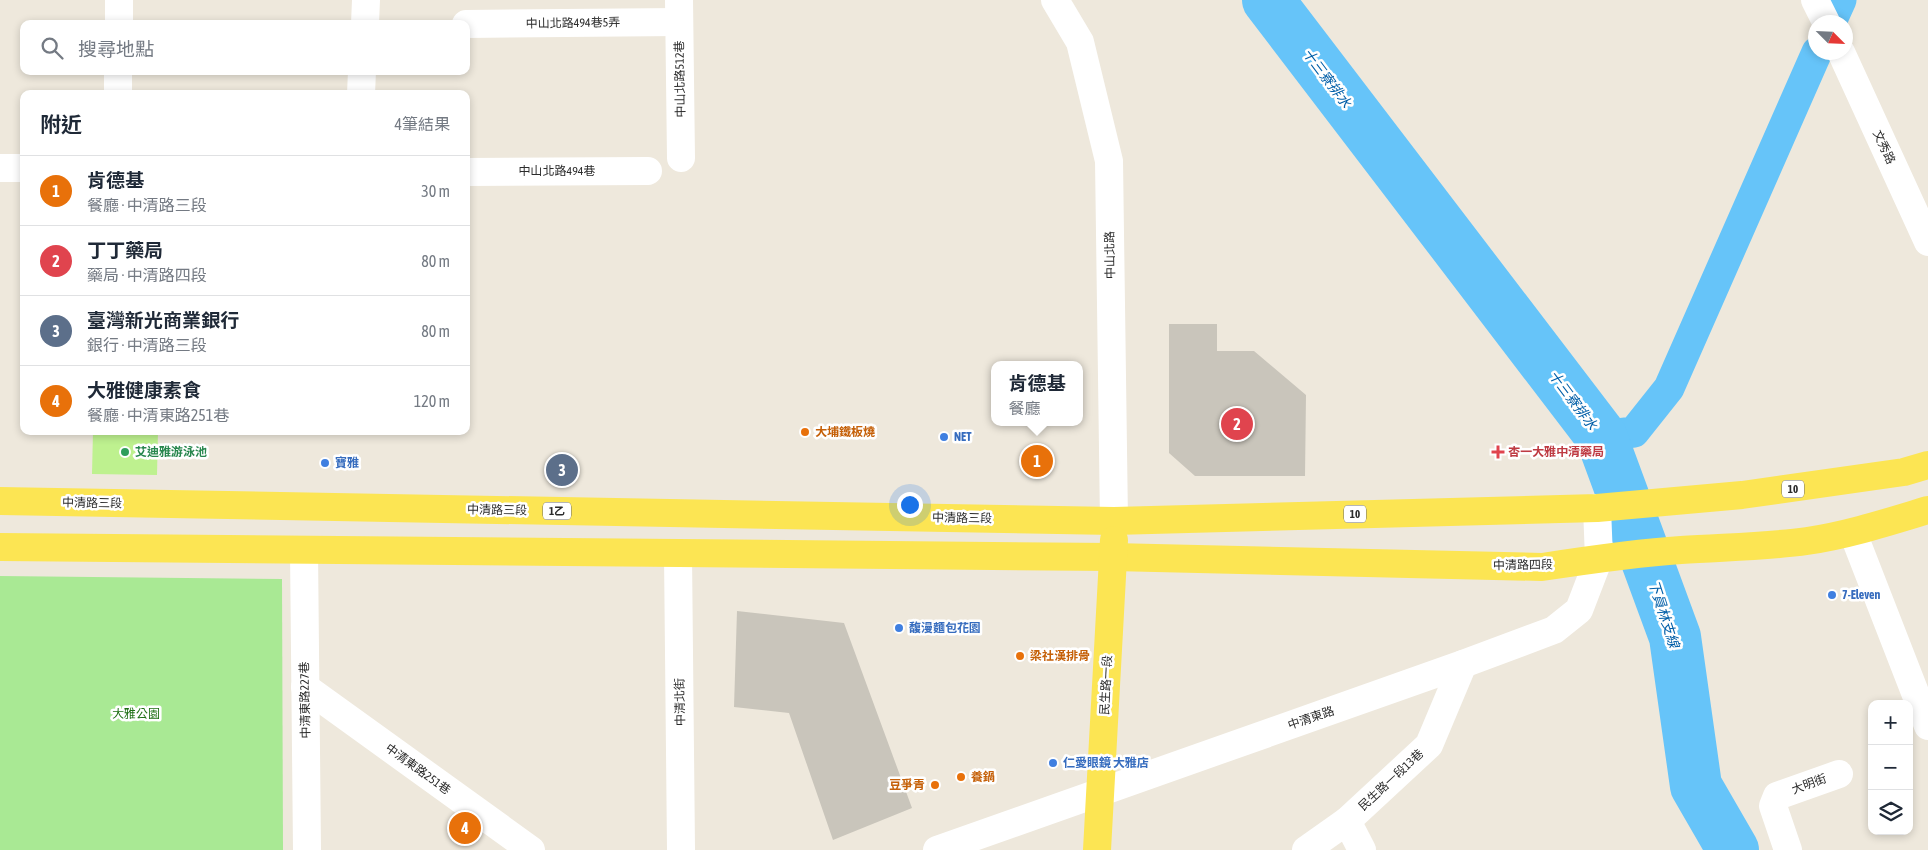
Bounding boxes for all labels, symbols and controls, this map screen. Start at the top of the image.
street label: 中山北路494巷5弄 [526,15,620,31]
north arrow [1808,15,1853,60]
search box [20,20,470,75]
icon: search [38,34,66,62]
text: 搜尋地點 [78,38,154,60]
street label: 中山北路512巷 [672,40,688,118]
water label: 十三寮排水 [1300,45,1355,112]
text: 附近 [40,112,82,136]
text: 4筆結果 [394,115,450,133]
street label: 文秀路 [1870,128,1898,166]
street label: 中山北路494巷 [519,164,595,178]
text: 肯德基 [87,169,144,191]
text: 1 [52,182,60,200]
text: 30 m [421,182,450,200]
text: 餐廳 · 中清路三段 [87,196,207,214]
street label: 中山北路 [1103,231,1117,279]
text: 丁丁藥局 [87,239,163,261]
text: 2 [52,252,60,270]
text: 80 m [421,252,450,270]
text: 藥局 · 中清路四段 [87,266,207,284]
text: 臺灣新光商業銀行 [87,309,239,331]
text: 3 [52,322,60,340]
text: 80 m [421,322,450,340]
text: 銀行 · 中清路三段 [87,336,207,354]
popup [991,361,1083,426]
water label: 十三寮排水 [1546,367,1601,434]
text: 肯德基 [1008,372,1066,394]
text: 大雅健康素食 [87,379,201,401]
text: 4 [52,392,60,410]
text: 120 m [414,392,450,410]
text: 餐廳 [1008,399,1041,417]
pin: 2 [1221,405,1253,443]
text: 餐廳 · 中清東路251巷 [87,406,229,424]
place label: 大埔鐵板燒 [815,425,875,439]
marker: 大埔鐵板燒 [799,426,811,438]
place label: NET [954,430,972,444]
marker: NET [938,431,950,443]
pin: 1 [1021,442,1053,480]
place label: 艾迪雅游泳池 [135,445,207,459]
place label: 杏一大雅中清藥局 [1508,445,1604,459]
marker: 艾迪雅游泳池 [119,446,131,458]
marker: 杏一大雅中清藥局 [1492,446,1504,458]
pin: 3 [546,451,578,489]
place label: 寶雅 [335,456,359,470]
marker: 寶雅 [319,457,331,469]
road number: 10 [1782,480,1804,498]
your location [897,492,923,518]
street label: 中清路三段 [62,495,122,511]
street label: 中清路三段 [467,502,527,518]
road number: 1乙 [543,502,571,520]
road number: 10 [1344,506,1366,522]
street label: 中清路三段 [932,510,992,526]
street label: 中清路四段 [1493,557,1553,573]
water label: 下員林支線 [1646,578,1683,652]
place label: 7-Eleven [1842,588,1880,602]
marker: 7-Eleven [1826,589,1838,601]
place label: 馥漫麵包花園 [909,621,981,635]
marker: 馥漫麵包花園 [893,622,905,634]
place label: 梁社漢排骨 [1030,649,1090,663]
marker: 梁社漢排骨 [1014,650,1026,662]
street label: 民生路一段 [1097,655,1115,715]
street label: 中清東路227巷 [297,661,313,739]
street label: 中清北街 [673,678,687,726]
map controls [1868,700,1913,835]
button: + [1868,700,1913,745]
street label: 中清東路 [1286,704,1336,732]
park label: 大雅公園 [112,707,160,721]
street label: 中清東路251巷 [383,741,453,797]
button: − [1868,745,1913,790]
street label: 民生路一段13巷 [1356,746,1426,814]
place label: 仁愛眼鏡 大雅店 [1063,756,1149,770]
marker: 仁愛眼鏡 大雅店 [1047,757,1059,769]
place label: 養鍋 [971,770,995,784]
marker: 養鍋 [955,771,967,783]
street label: 大明街 [1790,771,1828,797]
place label: 豆爭青 [889,778,925,792]
marker: 豆爭青 [929,779,941,791]
button: layers [1868,790,1913,835]
pin: 4 [449,809,481,847]

